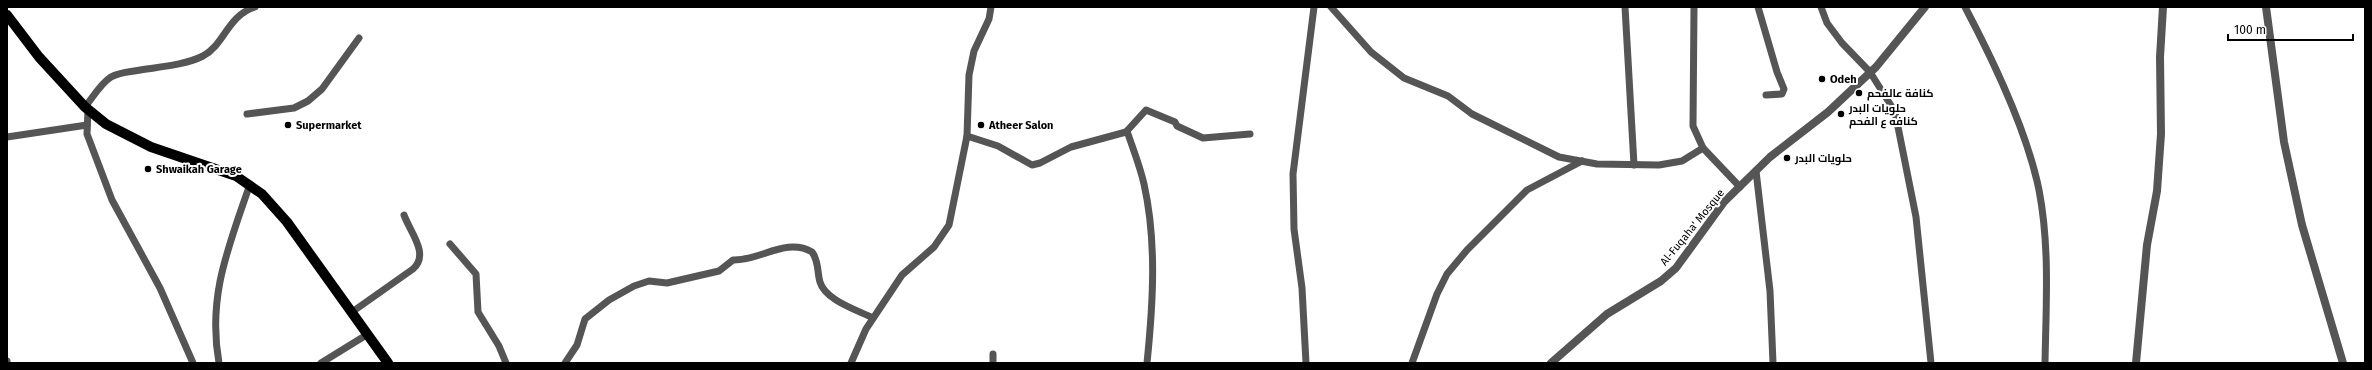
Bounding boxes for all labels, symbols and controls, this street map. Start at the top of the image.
scale bar [2228,16,2353,42]
text: 100 m [2234,23,2266,37]
place label: Odeh [1830,73,1857,86]
marker: Odeh [1817,74,1827,84]
place label: كنافة عالفحم [1867,87,1934,101]
marker: كنافة عالفحم [1854,88,1864,98]
place label: حلويات البدر كنافه ع الفحم [1848,102,1918,129]
marker: حلويات البدر كنافه ع الفحم [1836,109,1846,119]
place label: Supermarket [296,119,362,132]
place label: Atheer Salon [988,119,1053,132]
marker: Supermarket [283,120,293,130]
marker: Atheer Salon [976,120,986,130]
place label: حلويات البدر [1794,152,1852,166]
marker: حلويات البدر [1782,153,1792,163]
place label: Shwaikah Garage [156,163,242,176]
marker: Shwaikah Garage [143,164,153,174]
street label: Al-Fuqaha' Mosque [1658,186,1727,268]

